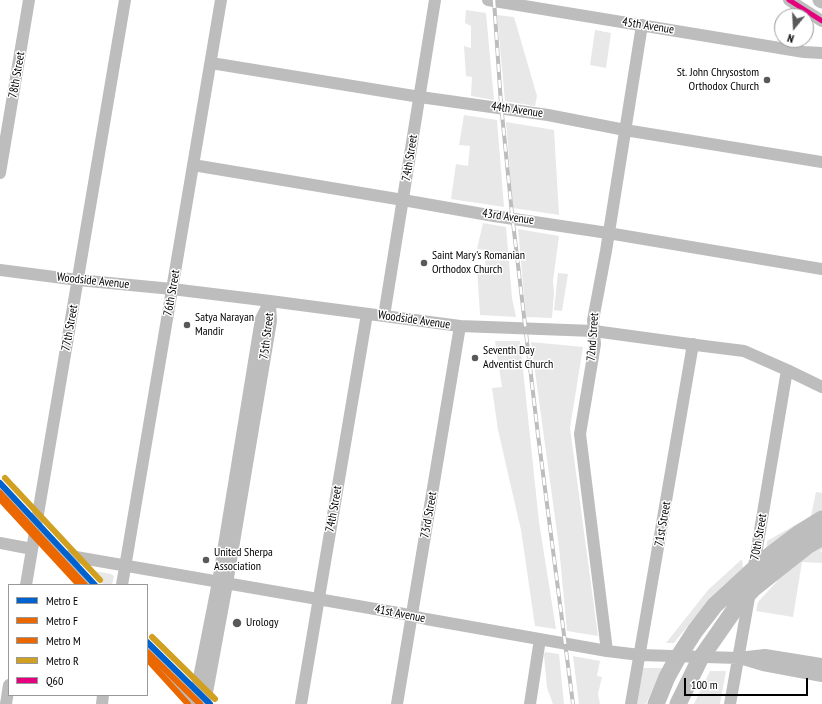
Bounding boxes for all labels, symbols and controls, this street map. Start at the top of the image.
north arrow [774,8,814,48]
street label: 45th Avenue [621,15,675,37]
text: N [786,31,796,46]
street label: 78th Street [6,51,28,99]
place label: St. John Chrysostom Orthodox Church [677,66,759,94]
marker: St. John Chrysostom Orthodox Church [762,75,772,85]
street label: 44th Avenue [490,99,544,121]
street label: 74th Street [399,134,421,182]
street label: 43rd Avenue [481,206,535,228]
place label: Saint Mary's Romanian Orthodox Church [432,249,525,277]
marker: Saint Mary's Romanian Orthodox Church [419,258,429,268]
street label: 76th Street [161,269,183,317]
street label: Woodside Avenue [56,270,130,292]
street label: 77th Street [59,304,81,352]
street label: Woodside Avenue [377,308,451,332]
place label: Satya Narayan Mandir [195,311,254,339]
street label: 75th Street [257,312,277,360]
street label: 72nd Street [584,312,602,362]
marker: Satya Narayan Mandir [182,320,192,330]
place label: Seventh Day Adventist Church [483,344,553,372]
marker: Seventh Day Adventist Church [470,353,480,363]
street label: 74th Street [323,485,345,533]
street label: 73rd Street [418,491,440,539]
street label: 71st Street [652,500,674,548]
street label: 70th Street [748,513,770,561]
place label: United Sherpa Association [214,546,273,574]
marker: United Sherpa Association [201,555,211,565]
legend [8,584,148,696]
text: Metro E [46,593,78,608]
street label: 41st Avenue [374,602,426,626]
text: Metro F [46,613,78,628]
place label: Urology [246,616,278,630]
marker: Urology [231,617,243,629]
text: Metro M [46,633,81,648]
text: Metro R [46,653,79,668]
scale bar [686,670,810,696]
text: Q60 [46,673,63,688]
text: 100 m [691,677,718,692]

